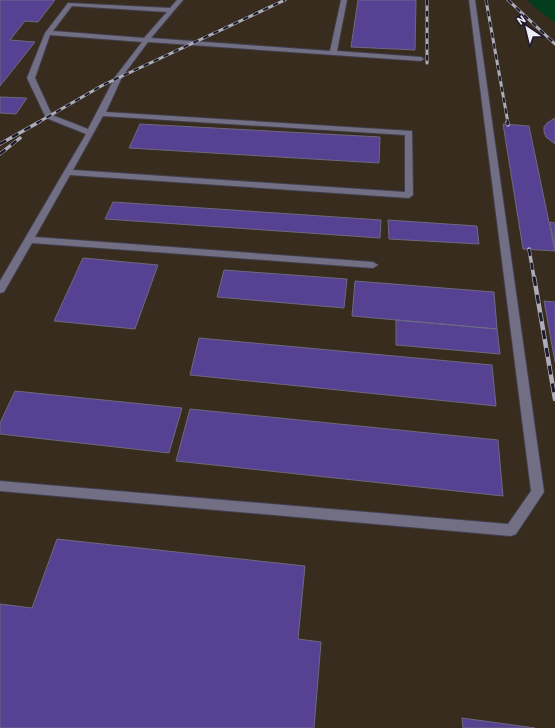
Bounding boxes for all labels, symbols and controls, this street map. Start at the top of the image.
north arrow [507,8,547,48]
text: N [514,12,528,27]

